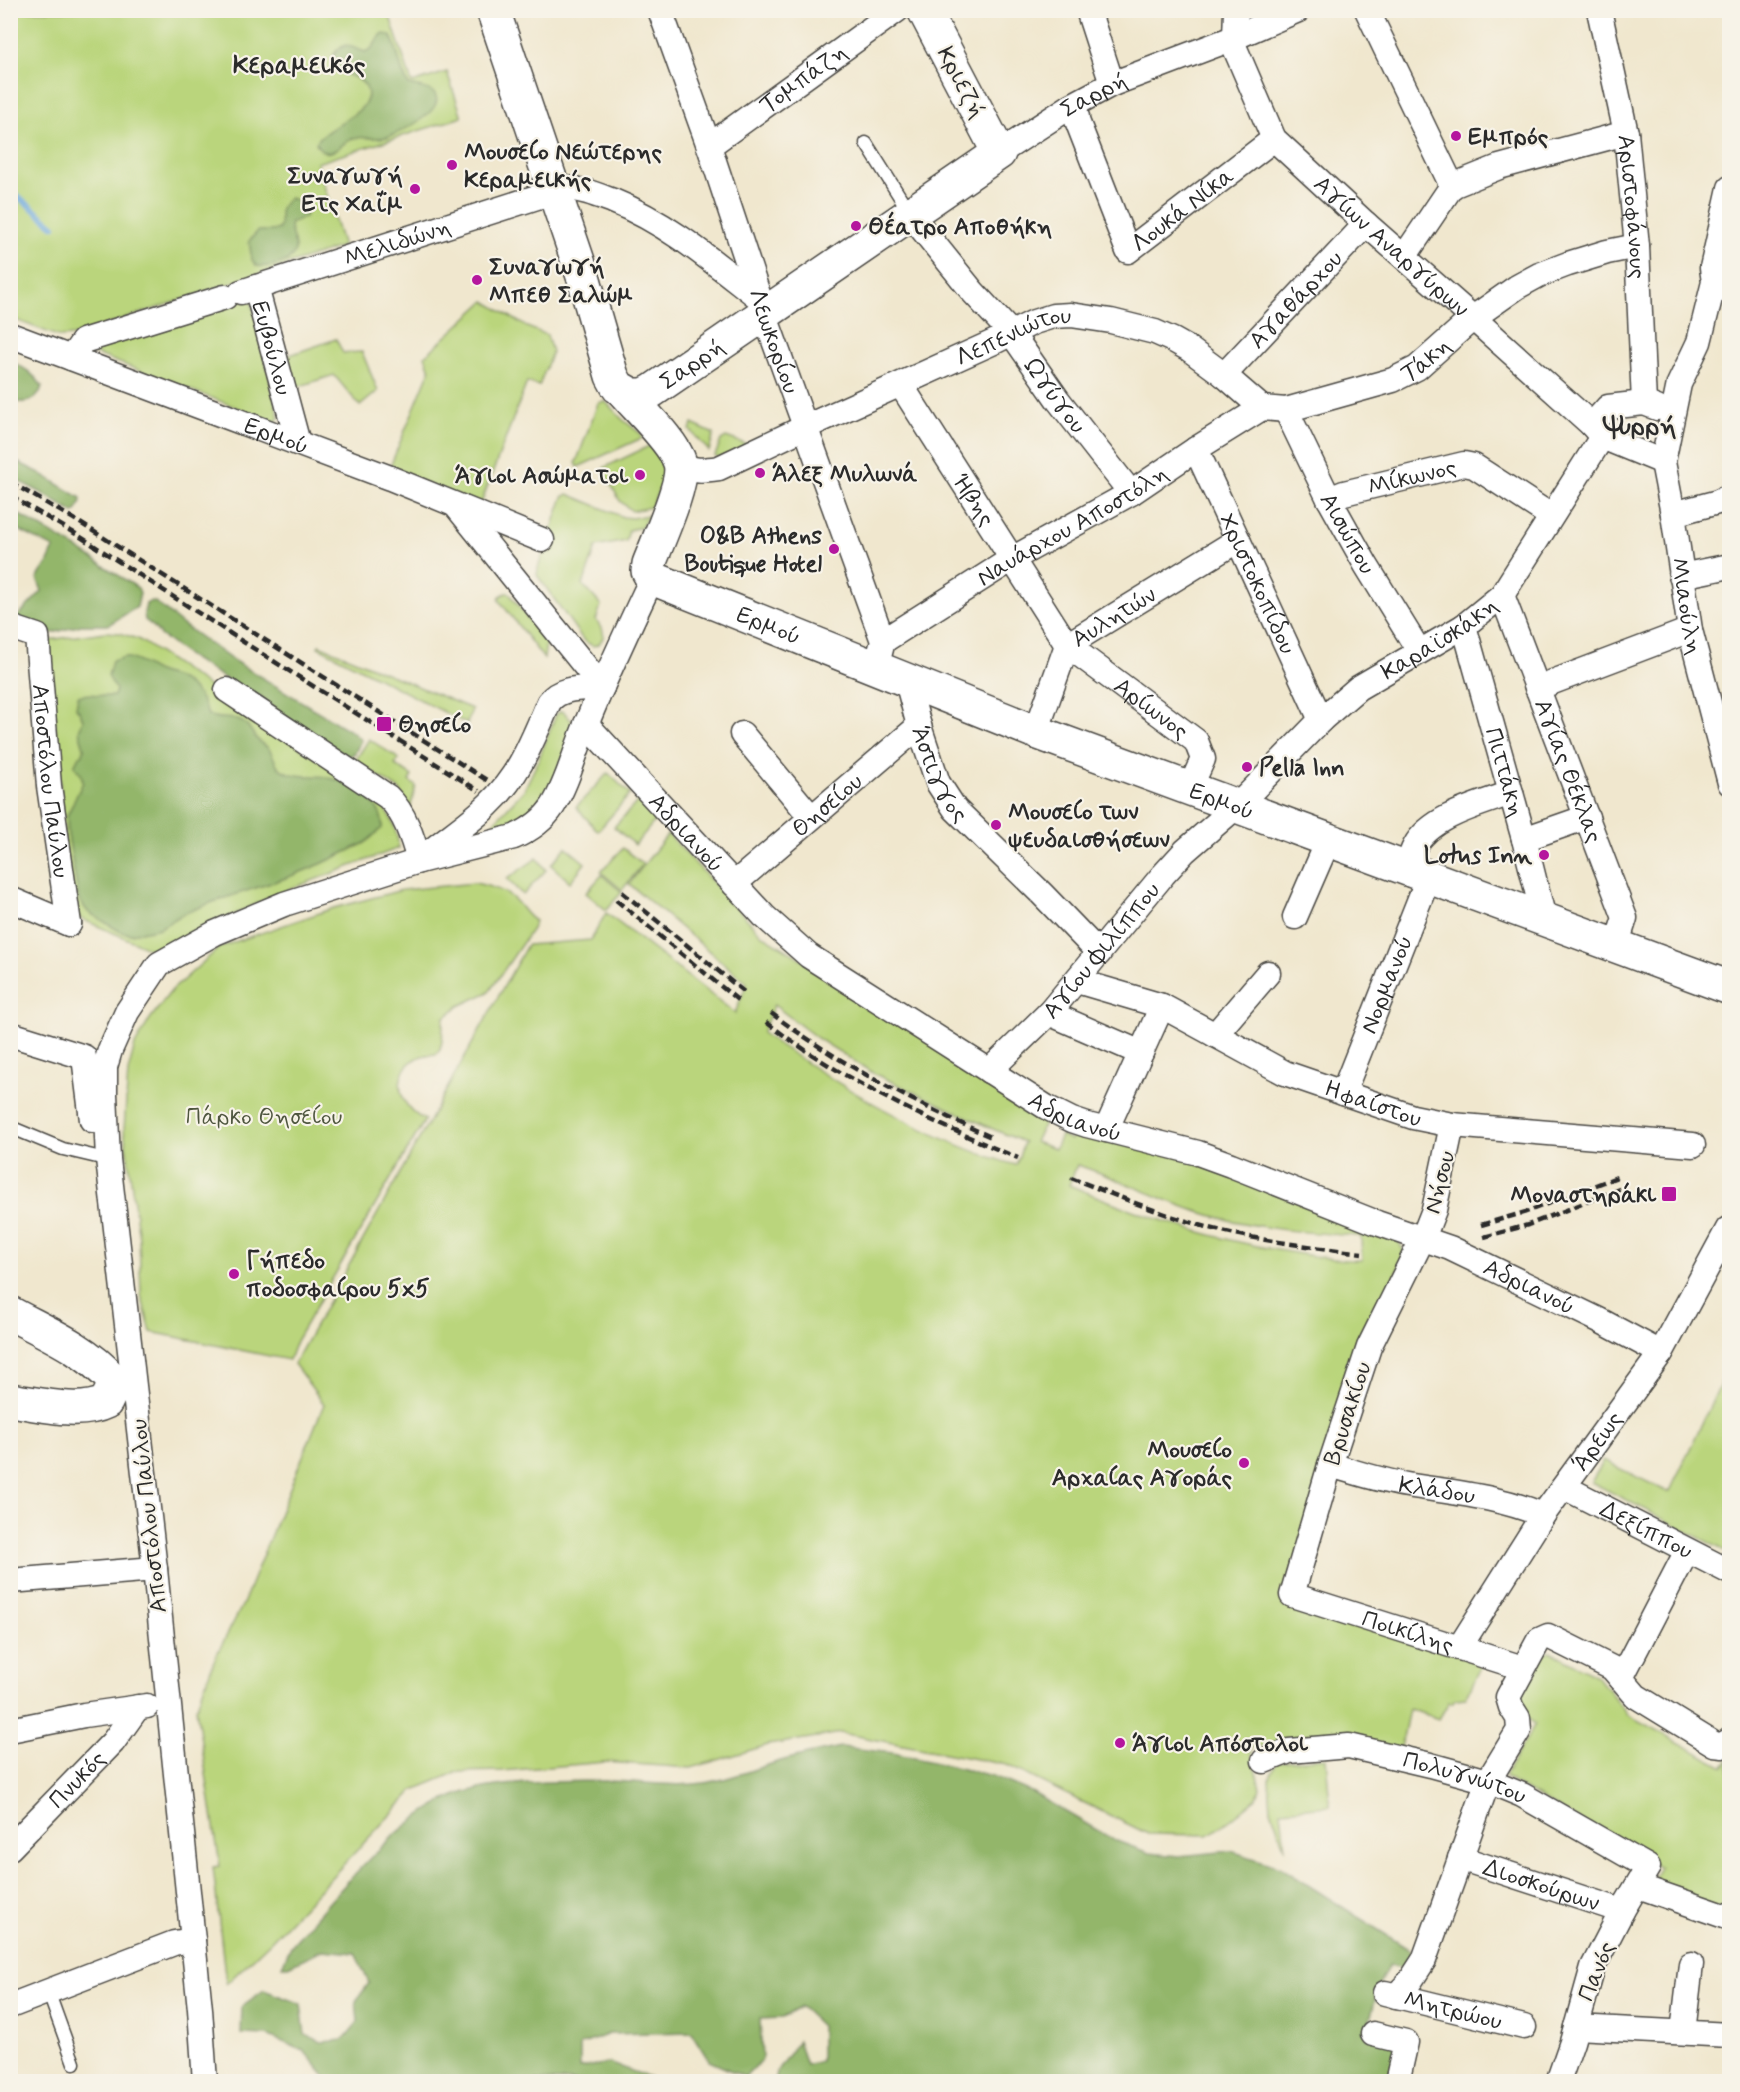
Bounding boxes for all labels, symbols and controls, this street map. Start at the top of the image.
street label: Τομπάζη [754,37,854,121]
street label: Κριεζή [929,41,992,124]
district label: Κεραμεικός [233,49,365,83]
street label: Σαρρή [1055,65,1132,126]
place label: Εμπρός [1468,122,1549,153]
marker: Εμπρός [1449,129,1463,143]
street label: Αριστοφάνους [1609,133,1652,280]
place label: Μουσείο Νεώτερης Κεραμεικής [464,137,662,196]
marker: Μουσείο Νεώτερης Κεραμεικής [445,158,459,172]
place label: Συναγωγή Ετς Χαΐμ [287,161,403,220]
street label: Λουκά Νίκα [1125,161,1241,260]
street label: Αγίων Αναργύρων [1306,169,1475,325]
marker: Συναγωγή Ετς Χαΐμ [408,182,422,196]
place label: Θέατρο Αποθήκη [868,211,1052,243]
street label: Μελιδώνη [340,212,455,275]
marker: Θέατρο Αποθήκη [849,219,863,233]
street label: Αγαθάρχου [1242,244,1350,356]
place label: Συναγωγή Μπεθ Σαλώμ [489,252,633,311]
marker: Συναγωγή Μπεθ Σαλώμ [470,273,484,287]
street label: Λεωκορίου [740,285,806,398]
street label: Ευβούλου [243,298,298,399]
street label: Λεπενιώτου [951,301,1072,374]
street label: Τάκη [1396,331,1458,390]
street label: Σαρρή [654,332,731,398]
street label: Ωγύγου [1016,351,1092,440]
district label: Ψυρρή [1601,410,1677,444]
street label: Ερμού [240,411,313,463]
street label: Μίκωνος [1365,452,1460,504]
street label: Ναυάρχου Αποστόλη [972,458,1175,594]
place label: Άλεξ Μυλωνά [772,459,917,490]
place label: Άγιοι Ασώματοι [455,461,629,492]
marker: Άλεξ Μυλωνά [753,466,767,480]
marker: Άγιοι Ασώματοι [633,468,647,482]
street label: Ήβης [945,468,1001,533]
street label: Αισώπου [1312,488,1382,581]
street label: Χριστοκοπίδου [1211,509,1303,659]
place label: O&B Athens Boutique Hotel [684,521,822,580]
marker: O&B Athens Boutique Hotel [827,542,841,556]
street label: Μιαούλη [1663,556,1710,658]
street label: Αυλητών [1066,580,1162,655]
street label: Καραϊσκάκη [1376,591,1505,688]
street label: Ερμού [732,600,805,653]
street label: Αρίωνος [1107,671,1194,747]
street label: Αποστόλου Παύλου [24,683,76,880]
street label: Αγίας Θέκλας [1526,695,1609,848]
place label: Θησείο [398,710,471,741]
marker: Θησείο [375,715,393,733]
street label: Άστιγγος [903,723,974,830]
street label: Πιττάκη [1476,724,1531,821]
place label: Pella Inn [1259,753,1345,784]
marker: Pella Inn [1240,760,1254,774]
street label: Θησείου [786,767,870,845]
street label: Ερμού [1185,776,1258,828]
street label: Αδριανού [641,787,730,880]
place label: Μουσείο των ψευδαισθήσεων [1008,797,1170,856]
marker: Μουσείο των ψευδαισθήσεων [989,818,1003,832]
place label: Lotus Inn [1424,841,1532,872]
marker: Lotus Inn [1537,848,1551,862]
street label: Αγίου Φιλίππου [1036,876,1168,1026]
street label: Νορμανού [1354,931,1421,1039]
street label: Ηφαίστου [1320,1074,1424,1135]
street label: Αδριανού [1022,1086,1124,1150]
park label: Πάρκο Θησείου [186,1102,342,1133]
street label: Νήσου [1418,1147,1463,1217]
place label: Μοναστηράκι [1510,1180,1657,1211]
marker: Μοναστηράκι [1660,1185,1678,1203]
place label: Γήπεδο ποδοσφαίρου 5x5 [246,1246,430,1305]
street label: Αδριανού [1478,1252,1580,1323]
marker: Γήπεδο ποδοσφαίρου 5x5 [227,1267,241,1281]
street label: Βρυσακίου [1317,1358,1380,1469]
street label: Άρεως [1566,1406,1630,1478]
street label: Αποστόλου Παύλου [124,1417,175,1614]
place label: Μουσείο Αρχαίας Αγοράς [1052,1435,1232,1494]
marker: Μουσείο Αρχαίας Αγοράς [1237,1456,1251,1470]
street label: Κλάδου [1396,1470,1478,1513]
street label: Δεξίππου [1595,1494,1698,1567]
street label: Ποικίλης [1358,1604,1457,1662]
place label: Άγιοι Απόστολοι [1132,1729,1309,1760]
marker: Άγιοι Απόστολοι [1113,1736,1127,1750]
street label: Πνυκός [43,1744,113,1816]
street label: Πολυγνώτου [1400,1745,1531,1812]
street label: Διοσκούρων [1479,1853,1603,1920]
street label: Πανός [1571,1937,1623,2006]
street label: Μητρώου [1400,1984,1505,2038]

